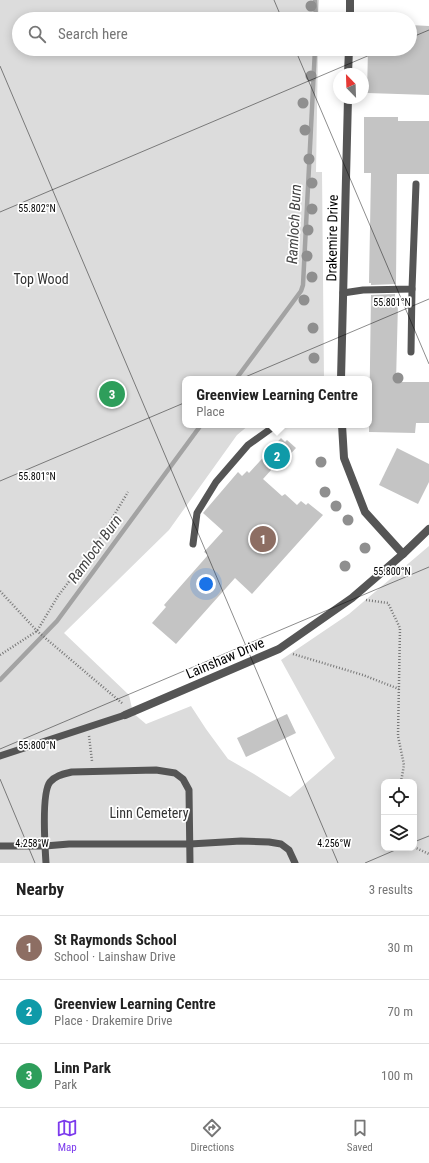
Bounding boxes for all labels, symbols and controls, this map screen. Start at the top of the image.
search box [12,12,417,56]
icon: search [26,23,48,45]
text: Search here [58,25,128,43]
north arrow [333,68,369,104]
water label: Ramloch Burn [283,184,305,264]
street label: Drakemire Drive [323,194,341,282]
text: 55.802°N [18,203,56,214]
park label: Top Wood [13,271,69,287]
text: 55.801°N [373,297,411,308]
popup [182,376,372,428]
pin: 3 [99,379,125,409]
text: Greenview Learning Centre [196,386,358,404]
text: Place [196,404,225,419]
pin: 2 [264,441,290,471]
text: 55.801°N [18,471,56,482]
water label: Ramloch Burn [64,511,126,587]
pin: 1 [250,524,276,554]
text: 55.800°N [373,566,411,577]
your location [196,574,216,594]
street label: Lainshaw Drive [183,634,267,682]
text: 55.800°N [18,740,56,751]
map controls [381,779,417,851]
button: locate [381,779,417,815]
park label: Linn Cemetery [109,805,189,821]
button: layers [381,815,417,851]
text: 4.258°W [15,838,49,849]
text: 4.256°W [317,838,351,849]
text: Nearby [16,879,64,899]
text: 3 results [369,882,413,897]
text: St Raymonds School [54,931,177,949]
text: 1 [26,940,32,955]
text: 30 m [387,940,413,955]
text: School · Lainshaw Drive [54,949,176,964]
text: Greenview Learning Centre [54,995,216,1013]
text: 2 [26,1004,32,1019]
text: 70 m [387,1004,413,1019]
text: Place · Drakemire Drive [54,1013,172,1028]
text: Linn Park [54,1059,111,1077]
text: 3 [26,1068,32,1083]
text: 100 m [381,1068,413,1083]
text: Park [54,1077,77,1092]
tab: Map [56,1117,78,1154]
tab: Directions [190,1117,234,1154]
tab: Saved [347,1117,373,1154]

